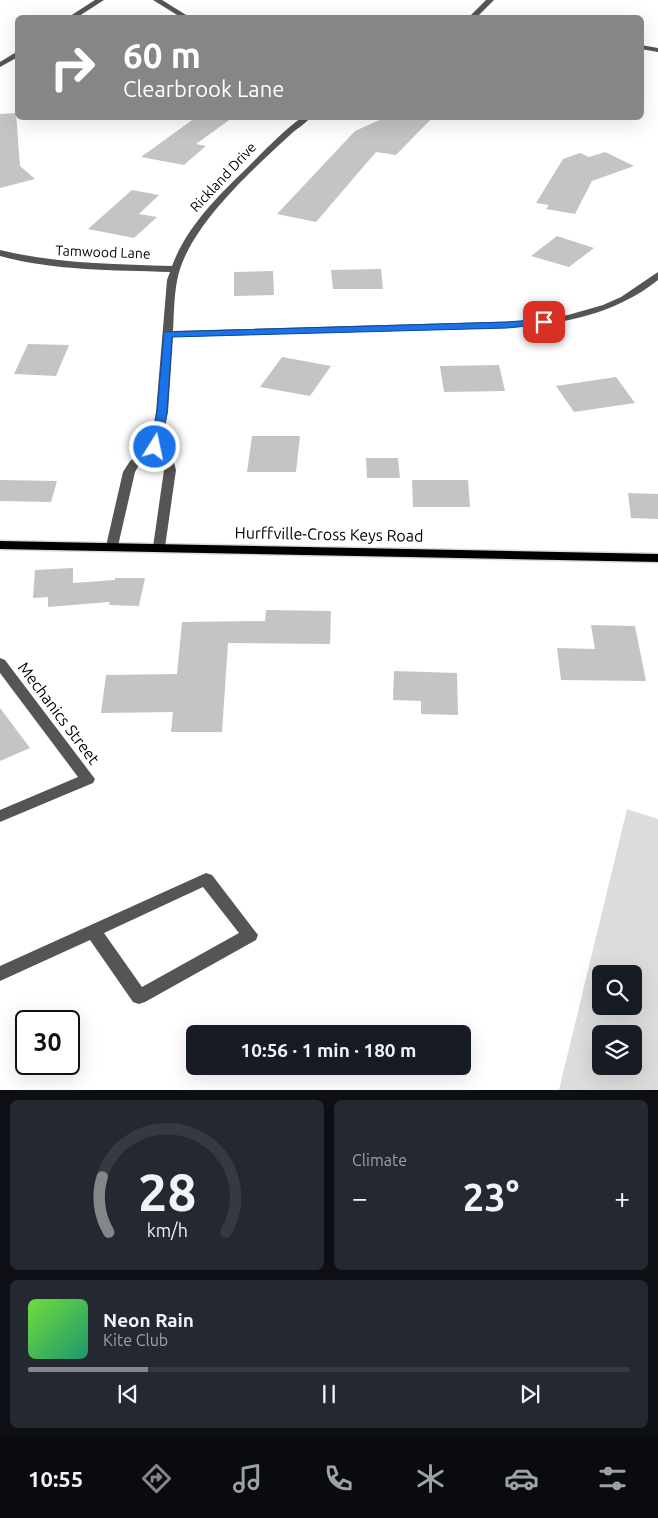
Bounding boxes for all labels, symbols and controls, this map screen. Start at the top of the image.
icon: right [40,35,105,100]
text: 60 m [123,35,201,75]
text: Clearbrook Lane [123,76,284,101]
street label: Rickland Drive [187,139,259,215]
street label: Tamwood Lane [55,242,151,262]
pin [523,301,565,343]
icon: arrive [530,308,558,336]
position arrow [128,420,180,472]
street label: Hurffville-Cross Keys Road [234,523,424,545]
street label: Mechanics Street [15,658,104,768]
map controls [592,965,642,1075]
button: search [592,965,642,1015]
speed limit sign: 30 [15,1010,80,1075]
button: layers [592,1025,642,1075]
text: 10:56 · 1 min · 180 m [241,1039,416,1061]
text: Climate [352,1151,407,1169]
text: 28 [138,1163,196,1221]
text: 23° [463,1176,519,1218]
text: − [352,1182,368,1213]
text: + [614,1182,630,1213]
text: km/h [146,1220,188,1240]
text: Neon Rain [103,1309,194,1331]
text: Kite Club [103,1331,168,1349]
icon: previous [114,1380,142,1408]
icon: pause [315,1380,343,1408]
icon: next [516,1380,544,1408]
icon: directions [139,1461,174,1496]
icon: music [230,1461,265,1496]
icon: phone [321,1461,356,1496]
icon: climate [413,1461,448,1496]
icon: car [504,1461,539,1496]
icon: filters [595,1461,630,1496]
text: 10:55 [28,1466,83,1491]

